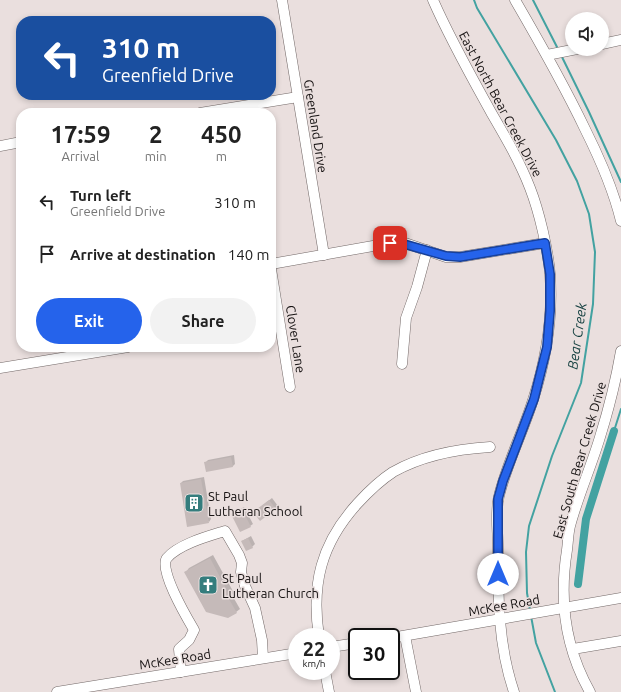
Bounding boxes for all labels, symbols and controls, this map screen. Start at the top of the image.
map controls [565,12,609,56]
button: sound [565,12,609,56]
street label: East North Bear Creek Drive [457,29,545,179]
icon: left [36,32,88,84]
text: 310 m [102,32,180,63]
text: Greenfield Drive [102,65,234,85]
street label: Greenland Drive [302,78,330,174]
text: 17:59 [50,121,110,148]
text: 2 [149,121,162,148]
text: 450 [201,121,242,148]
text: Arrival [61,149,99,163]
text: min [145,149,167,163]
text: m [216,149,227,163]
text: Turn left [70,187,131,204]
icon: left [36,191,58,213]
text: 310 m [214,194,256,211]
text: Greenfield Drive [70,204,165,218]
pin [373,226,407,260]
icon: arrive [379,232,401,254]
icon: arrive [36,243,58,265]
text: Arrive at destination [70,246,216,263]
text: 140 m [228,246,270,263]
button: Exit [36,298,142,344]
button: Share [150,298,256,344]
water label: Bear Creek [564,301,590,370]
street label: Clover Lane [284,304,308,374]
street label: East South Bear Creek Drive [550,380,608,540]
place label: St Paul Lutheran School [208,489,303,518]
building icon: St Paul Lutheran School [183,492,205,514]
position arrow [477,553,519,595]
place label: St Paul Lutheran Church [222,571,319,600]
church icon: St Paul Lutheran Church [197,574,219,596]
street label: McKee Road [467,592,541,618]
speed limit sign: 30 [348,628,400,680]
text: 22 [303,637,325,660]
street label: McKee Road [138,646,212,672]
text: km/h [302,658,326,669]

